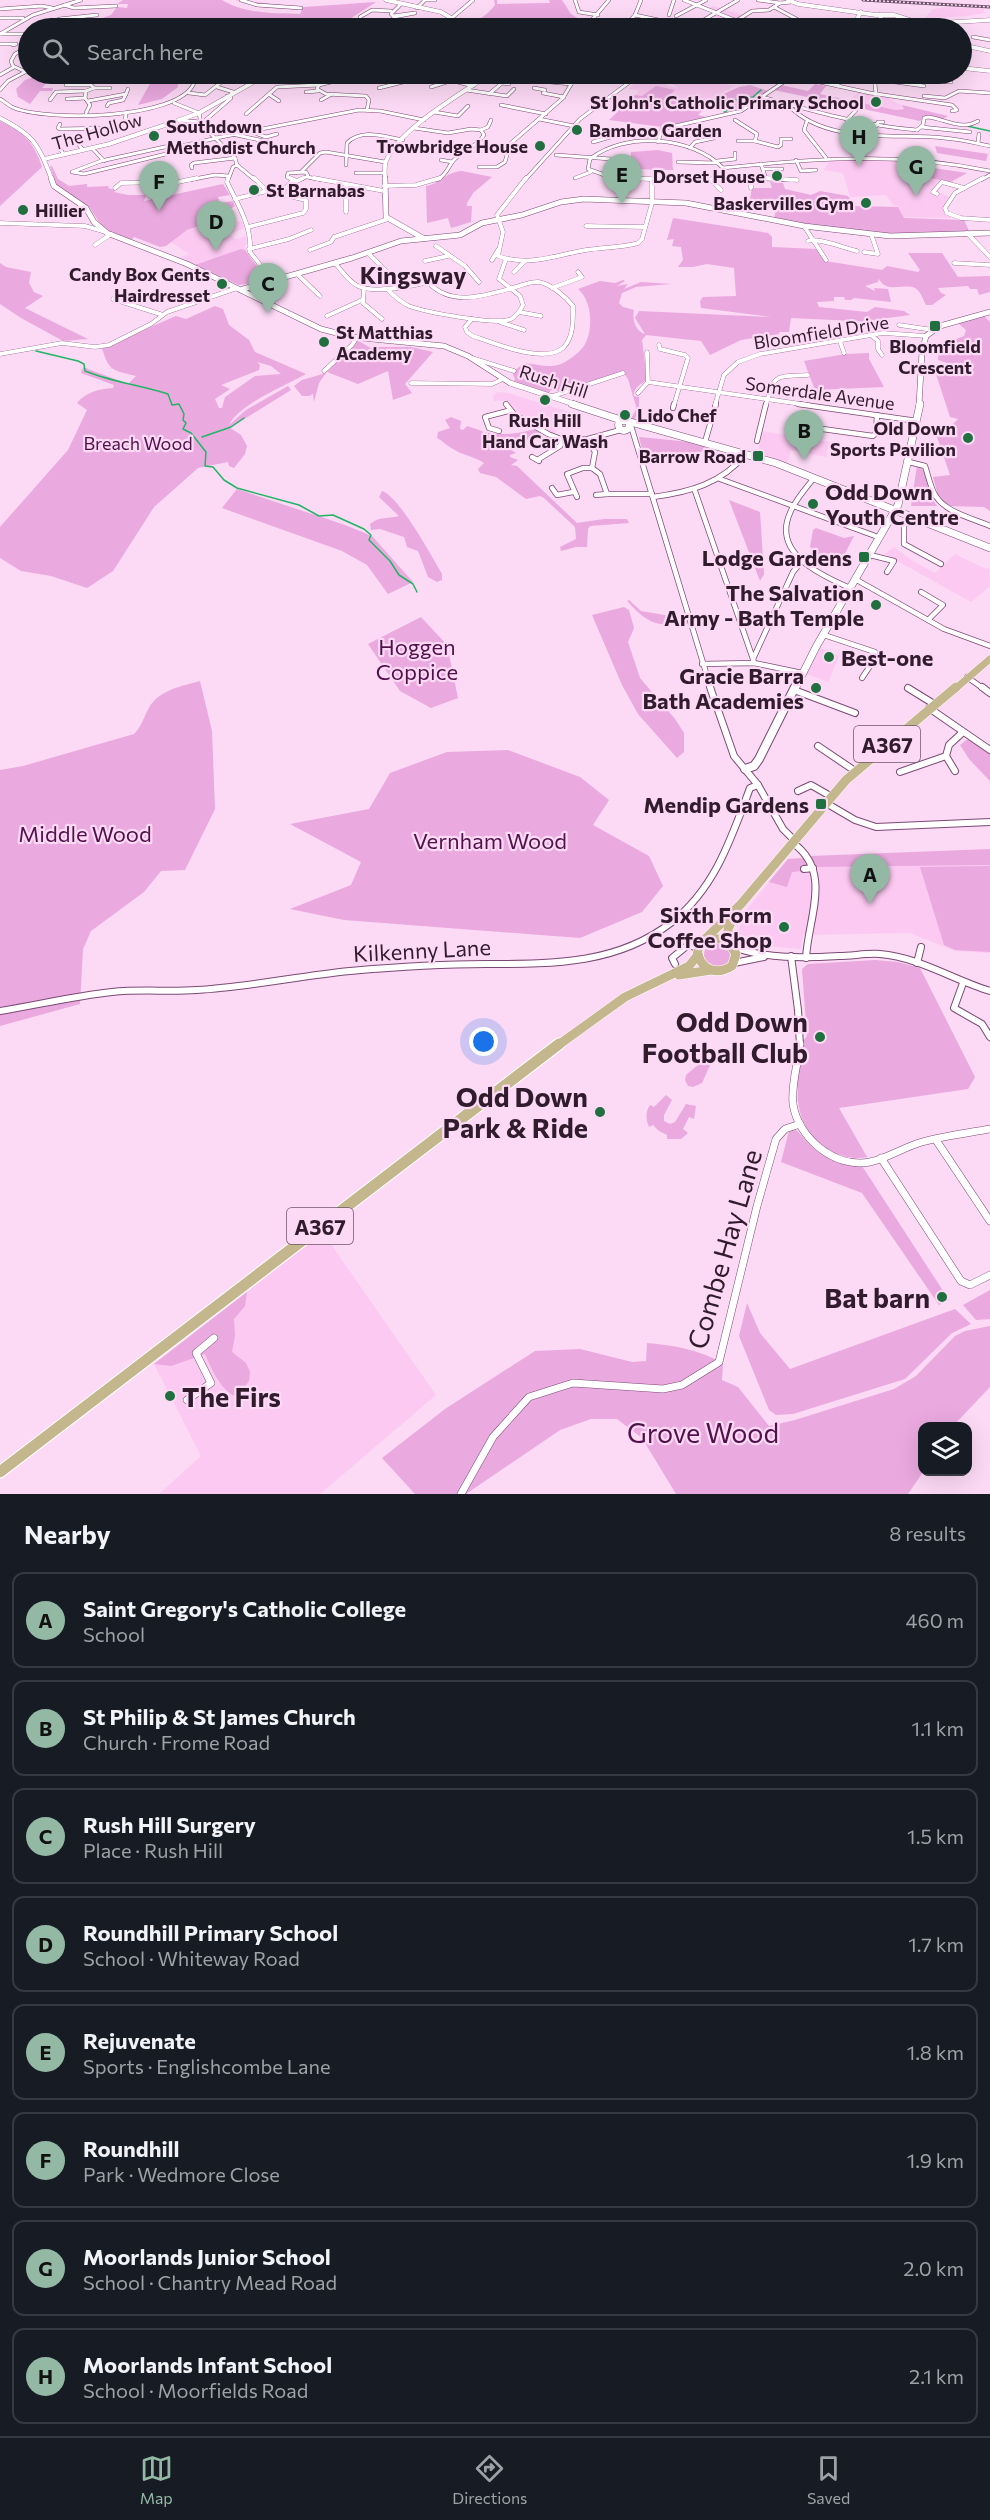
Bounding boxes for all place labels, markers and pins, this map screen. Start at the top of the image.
place label: St John's Catholic Primary School [590,91,864,113]
marker: St John's Catholic Primary School [869,95,883,109]
place label: Southdown Methodist Church [166,115,316,158]
pin: H [840,116,878,166]
place label: Bamboo Garden [589,119,722,141]
marker: Bamboo Garden [570,123,584,137]
marker: Southdown Methodist Church [147,129,161,143]
place label: Trowbridge House [376,135,528,157]
marker: Trowbridge House [533,139,547,153]
pin: G [896,146,936,196]
pin: E [602,154,642,204]
pin: F [140,162,178,211]
place label: Dorset House [653,165,765,187]
marker: Dorset House [770,169,784,183]
place label: St Barnabas [266,179,365,201]
marker: St Barnabas [247,183,261,197]
place label: Baskervilles Gym [713,192,854,214]
marker: Baskervilles Gym [859,196,873,210]
place label: Hillier [35,199,86,221]
pin: D [196,202,236,251]
marker: Hillier [16,203,30,217]
place label: Candy Box Gents Hairdresset [69,263,210,306]
pin: C [248,264,288,313]
marker: Candy Box Gents Hairdresset [215,277,229,291]
marker: Bloomfield Crescent [928,319,942,333]
place label: St Matthias Academy [336,321,433,364]
marker: St Matthias Academy [317,335,331,349]
place label: Bloomfield Crescent [889,335,981,378]
marker: Rush Hill Hand Car Wash [538,393,552,407]
place label: Lido Chef [637,404,717,426]
marker: Lido Chef [618,408,632,422]
place label: Rush Hill Hand Car Wash [482,409,608,452]
pin: B [784,410,824,460]
place label: Old Down Sports Pavilion [830,417,956,460]
marker: Old Down Sports Pavilion [961,431,975,445]
place label: Barrow Road [639,445,746,467]
marker: Barrow Road [751,449,765,463]
place label: Odd Down Youth Centre [825,478,959,530]
marker: Odd Down Youth Centre [806,497,820,511]
place label: Lodge Gardens [702,544,852,571]
marker: Lodge Gardens [857,550,871,564]
place label: The Salvation Army - Bath Temple [664,579,864,631]
marker: The Salvation Army - Bath Temple [869,598,883,612]
place label: Best-one [841,644,933,671]
marker: Best-one [822,650,836,664]
place label: Gracie Barra Bath Academies [643,662,804,714]
marker: Gracie Barra Bath Academies [809,681,823,695]
place label: Mendip Gardens [644,791,809,818]
marker: Mendip Gardens [814,797,828,811]
pin: A [850,854,890,904]
place label: Sixth Form Coffee Shop [647,901,772,953]
marker: Sixth Form Coffee Shop [777,920,791,934]
place label: Odd Down Football Club [642,1005,808,1069]
marker: Odd Down Football Club [813,1030,827,1044]
place label: Odd Down Park & Ride [442,1080,588,1144]
marker: Odd Down Park & Ride [593,1105,607,1119]
place label: Bat barn [824,1281,930,1314]
marker: Bat barn [935,1290,949,1304]
place label: The Firs [182,1380,281,1413]
marker: The Firs [163,1389,177,1403]

